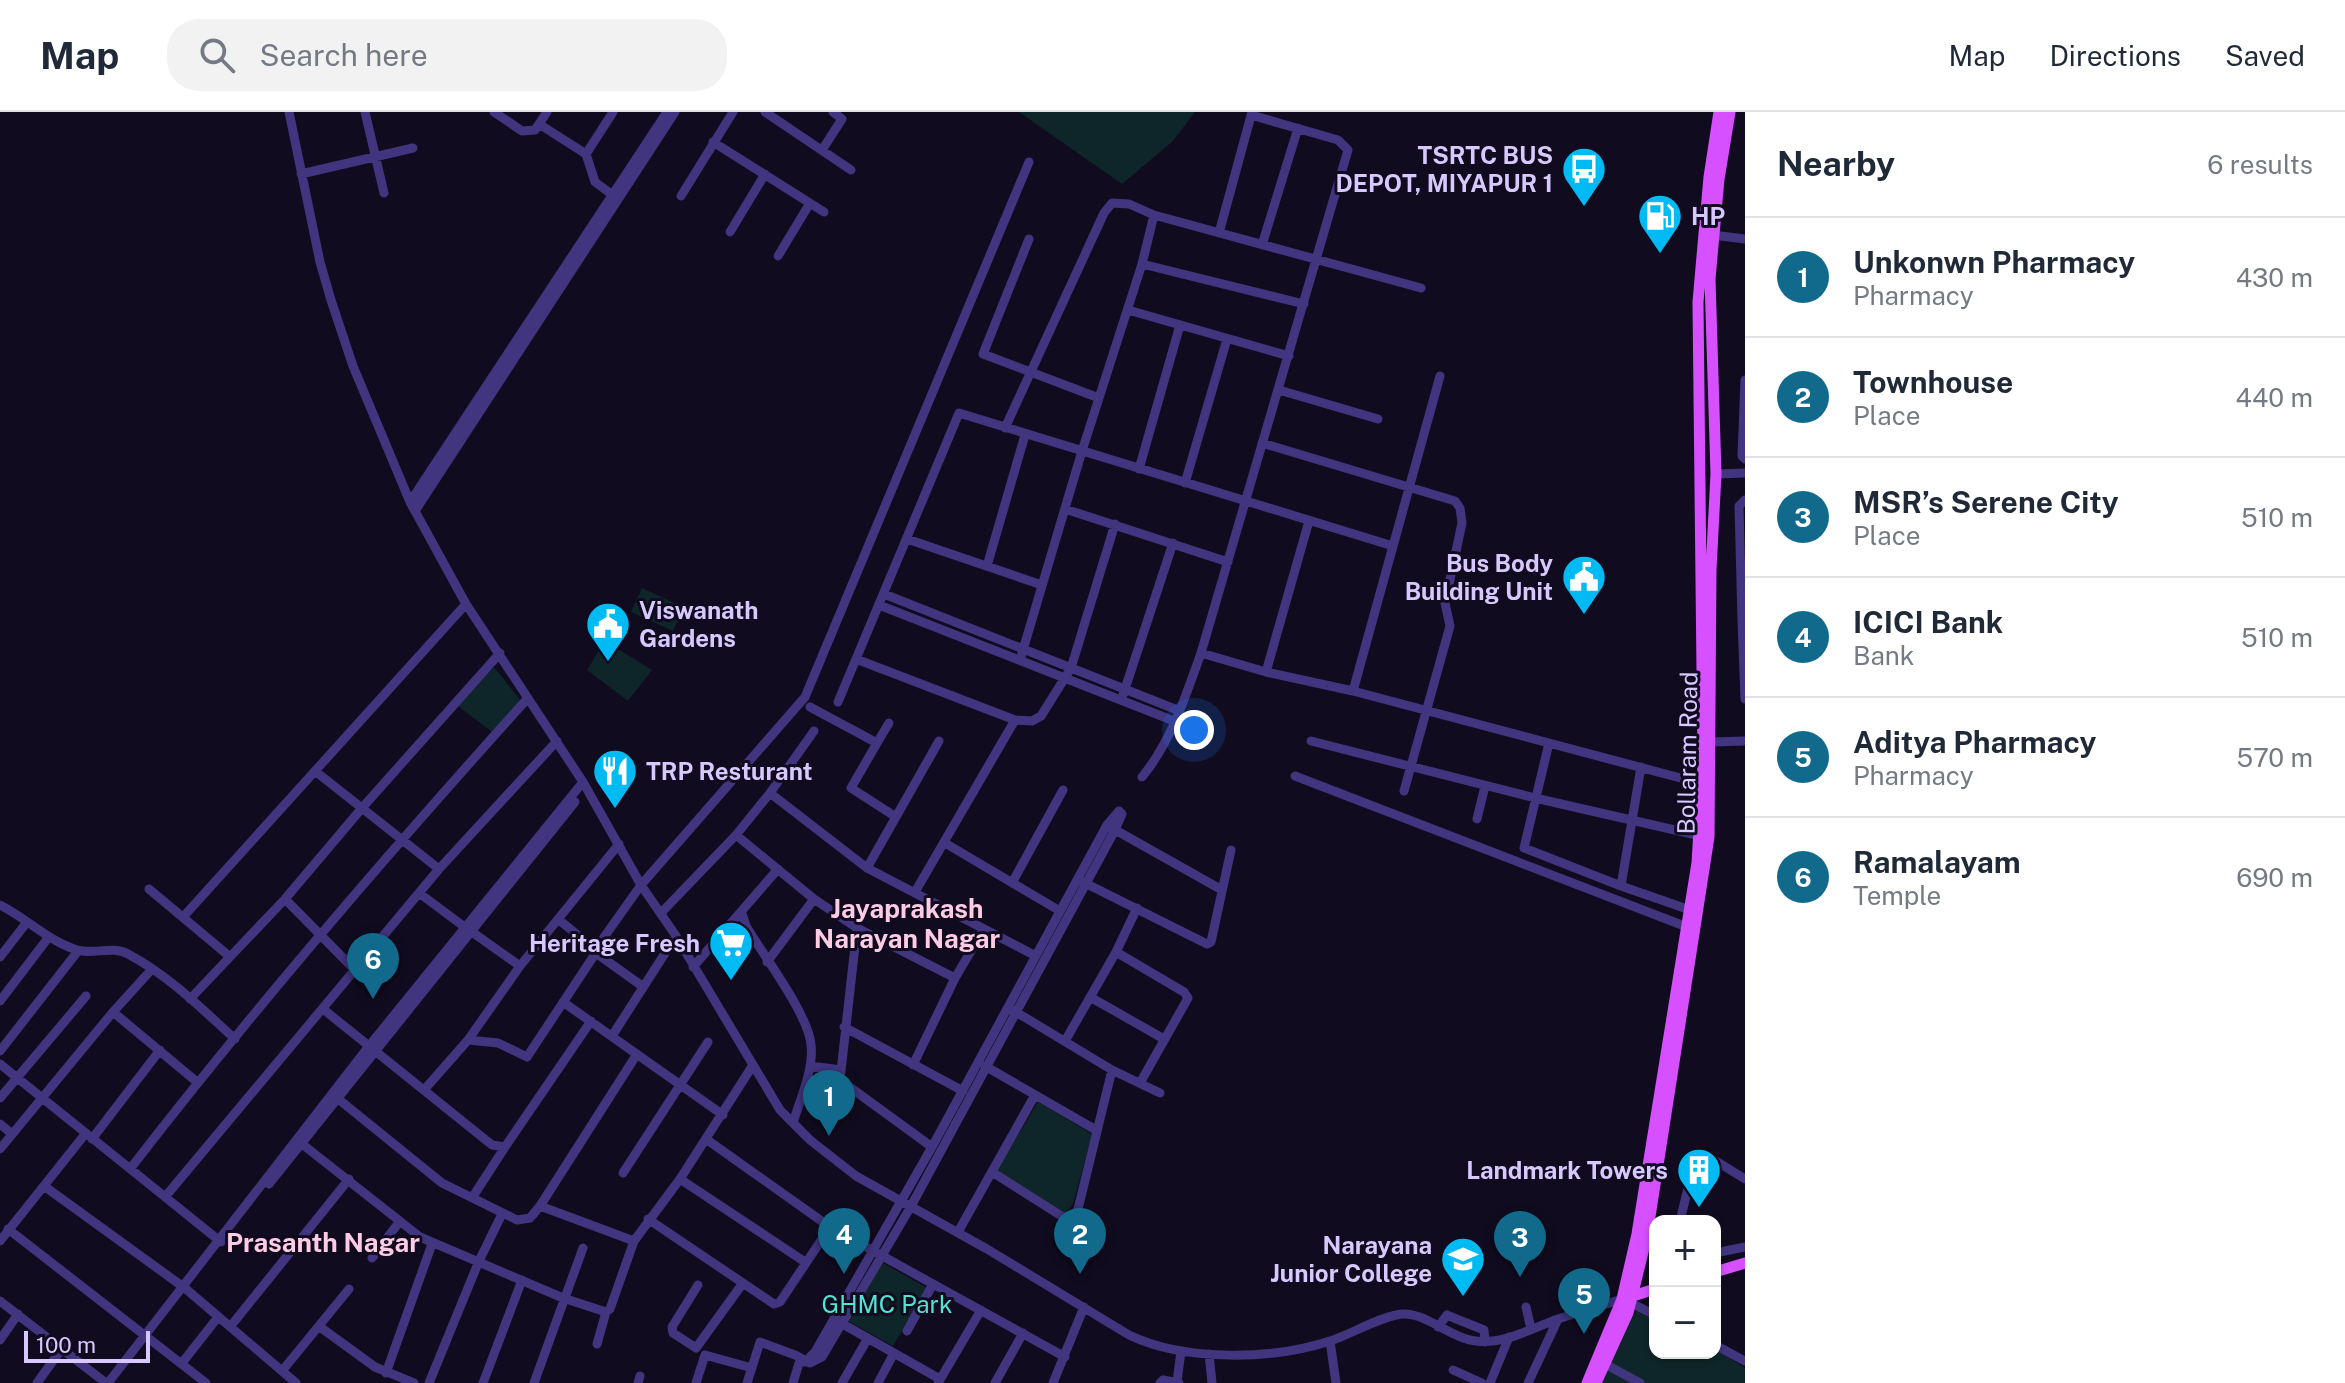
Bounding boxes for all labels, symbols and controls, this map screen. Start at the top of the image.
search box [167,19,727,91]
text: Map [40,33,119,78]
icon: search [195,33,239,77]
text: Search here [259,37,428,73]
text: Map [1949,39,2005,72]
text: Directions [2049,39,2181,72]
text: Saved [2225,39,2305,72]
place label: TSRTC BUS DEPOT, MIYAPUR 1 [1335,141,1553,197]
text: Nearby [1777,144,1895,184]
bus stop icon: TSRTC BUS DEPOT, MIYAPUR 1 [1560,145,1608,208]
text: 6 results [2207,149,2313,180]
fuel station icon: HP [1636,192,1684,255]
place label: HP [1691,202,1725,230]
text: Unkonwn Pharmacy [1853,244,2135,280]
text: 1 [1797,262,1809,293]
text: 430 m [2236,262,2313,293]
text: Pharmacy [1853,280,1974,311]
text: Townhouse [1853,364,2013,400]
text: 2 [1795,382,1811,413]
text: 440 m [2236,382,2313,413]
text: Place [1853,400,1920,431]
text: MSR’s Serene City [1853,484,2119,520]
text: 3 [1794,502,1812,533]
text: 510 m [2241,502,2313,533]
text: Place [1853,520,1920,551]
place label: Bus Body Building Unit [1405,549,1553,605]
public building icon: Bus Body Building Unit [1560,553,1608,616]
place label: Viswanath Gardens [639,596,758,652]
public building icon: Viswanath Gardens [584,600,632,663]
text: ICICI Bank [1853,604,2003,640]
text: 4 [1794,622,1812,653]
text: 510 m [2241,622,2313,653]
text: Bank [1853,640,1914,671]
street label: Bollaram Road [1672,671,1702,835]
your location [1174,710,1214,750]
text: Aditya Pharmacy [1853,724,2096,760]
text: 5 [1794,742,1812,773]
text: 570 m [2237,742,2313,773]
restaurant icon: TRP Resturant [591,747,639,810]
place label: TRP Resturant [646,757,812,785]
text: Pharmacy [1853,760,1974,791]
text: Ramalayam [1853,844,2021,880]
text: 6 [1794,862,1812,893]
text: 690 m [2236,862,2313,893]
text: Temple [1853,880,1941,911]
district label: Jayaprakash Narayan Nagar [814,893,1000,954]
supermarket icon: Heritage Fresh [707,919,755,982]
place label: Heritage Fresh [529,929,700,957]
pin: 6 [347,933,399,999]
pin: 1 [803,1070,855,1136]
building icon: Landmark Towers [1675,1146,1723,1209]
place label: Landmark Towers [1466,1156,1668,1184]
pin: 4 [818,1208,870,1274]
pin: 2 [1054,1208,1106,1274]
pin: 3 [1494,1211,1546,1277]
map controls [1649,1215,1721,1359]
button: + [1649,1215,1721,1287]
district label: Prasanth Nagar [226,1227,420,1258]
place label: Narayana Junior College [1270,1231,1432,1287]
school or university icon: Narayana Junior College [1439,1235,1487,1298]
pin: 5 [1558,1268,1610,1334]
button: − [1649,1287,1721,1359]
park label: GHMC Park [822,1290,952,1318]
scale bar [24,1327,150,1363]
text: 100 m [36,1332,96,1358]

